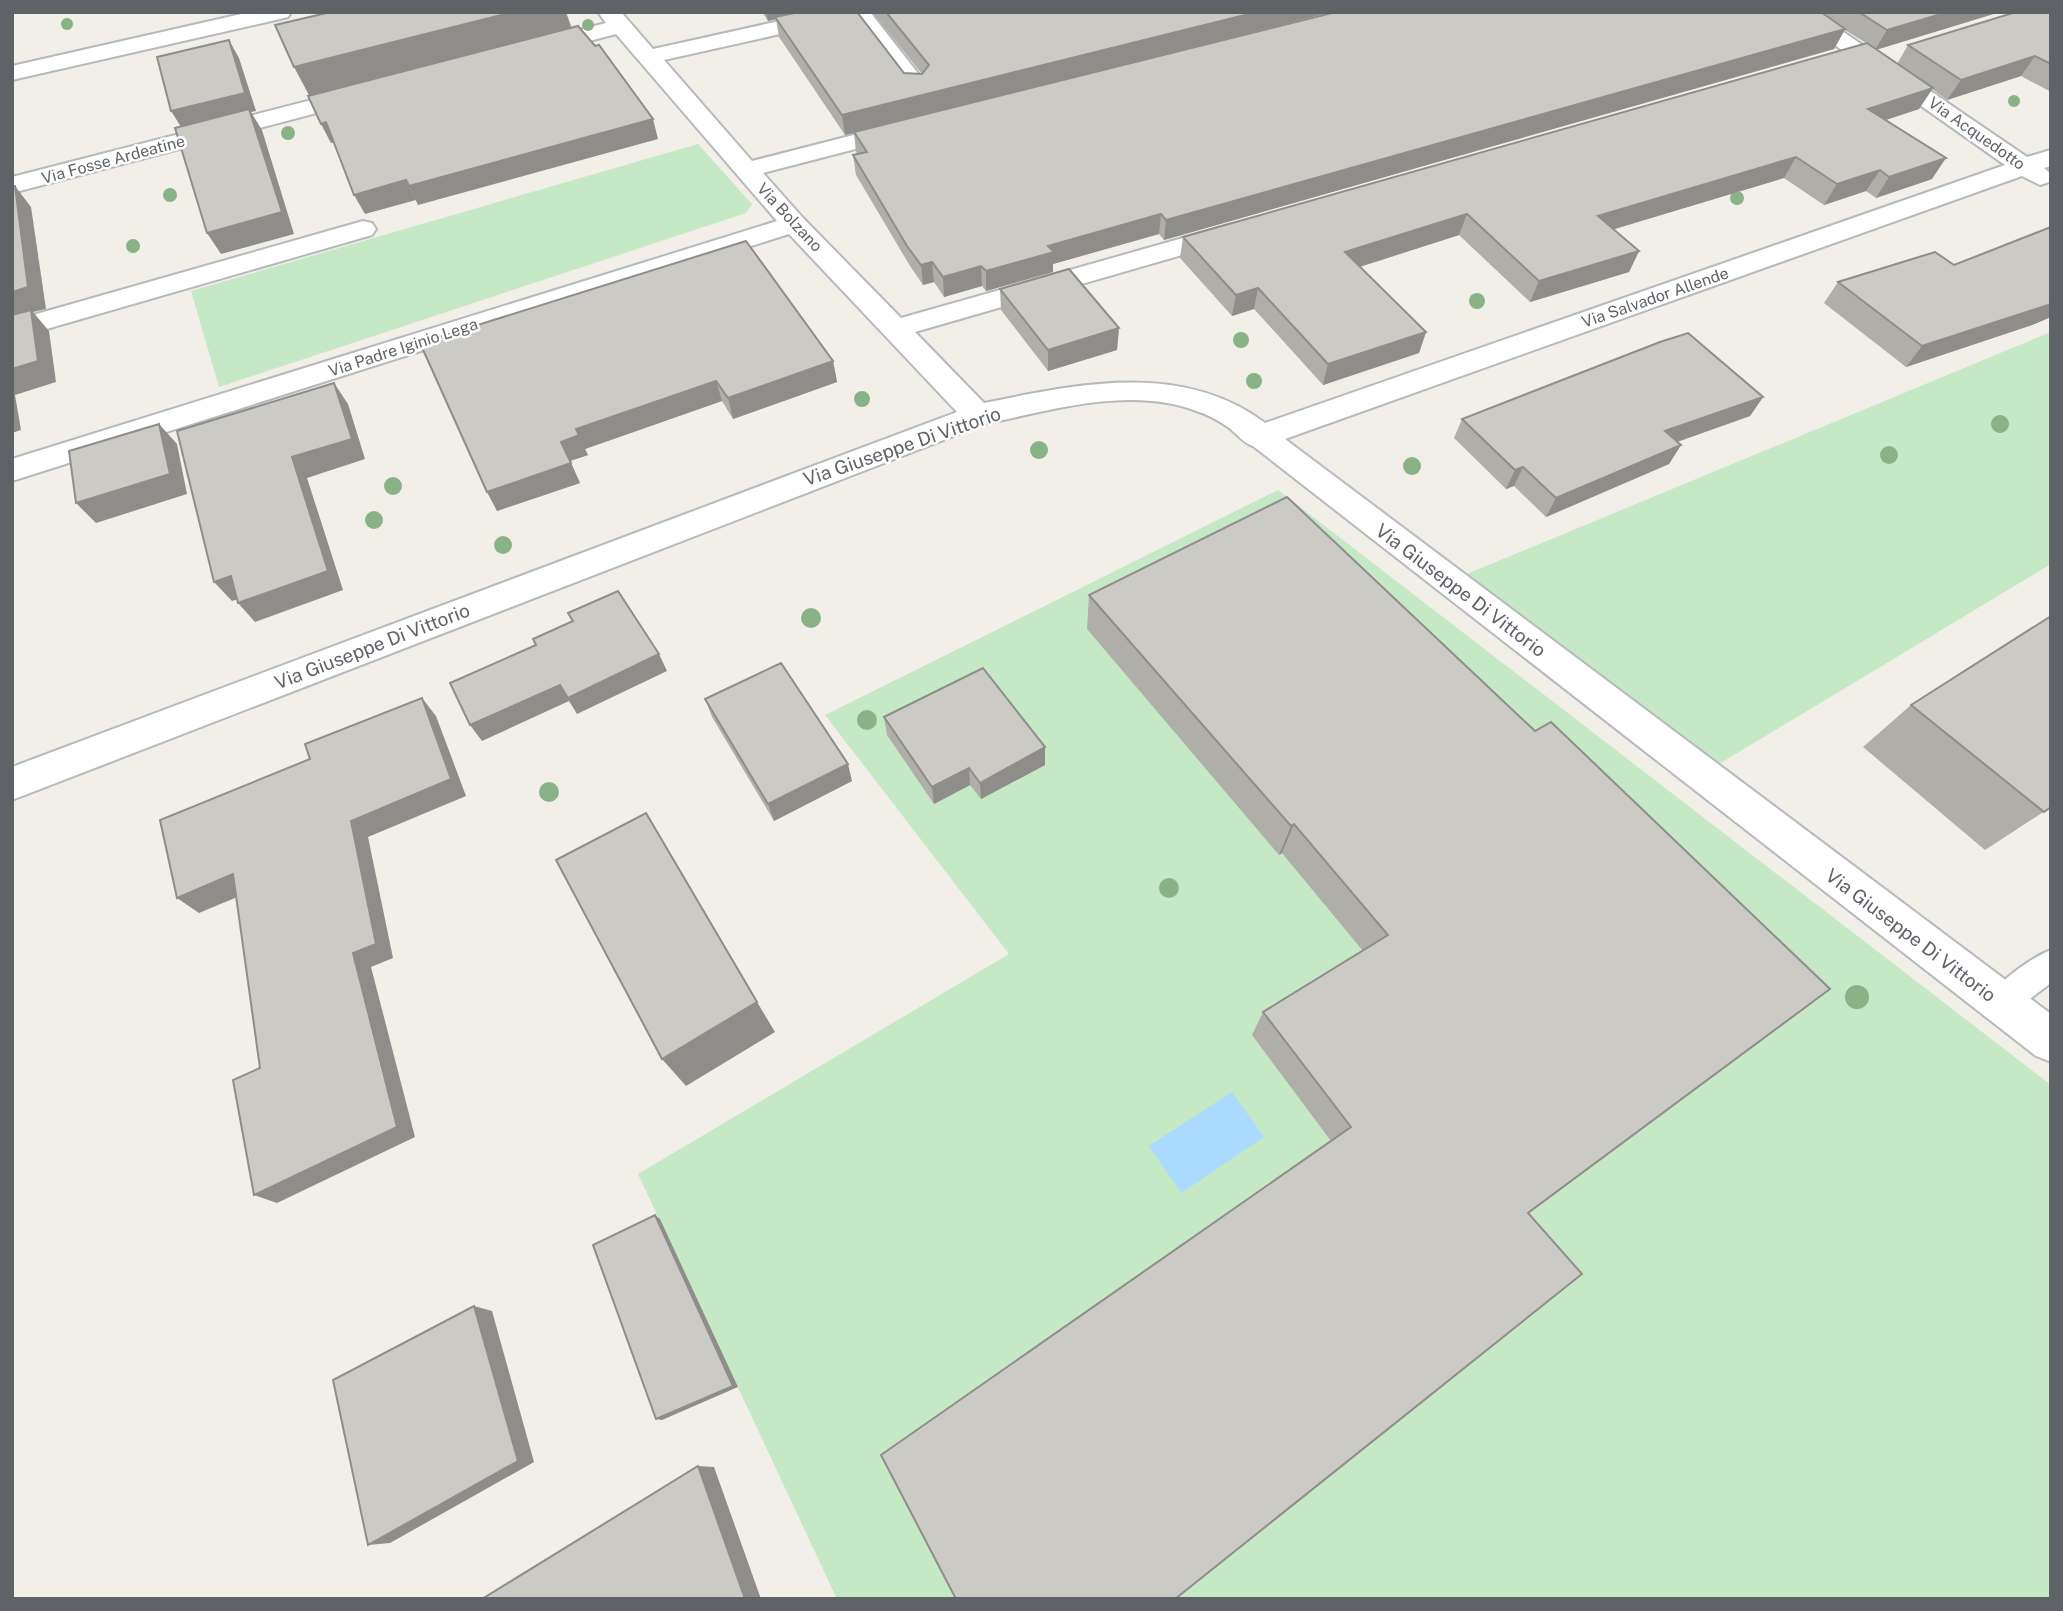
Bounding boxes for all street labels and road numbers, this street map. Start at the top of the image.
street label: Via Acquedotto [1925,93,2029,174]
street label: Via Fosse Ardeatine [39,131,187,188]
street label: Via Bolzano [753,179,826,256]
street label: Via Salvador Allende [1579,263,1731,332]
street label: Via Padre Iginio Lega [326,314,480,381]
street label: Via Giuseppe Di Vittorio [800,402,1004,490]
street label: Via Giuseppe Di Vittorio [1372,519,1550,661]
street label: Via Giuseppe Di Vittorio [271,599,473,693]
street label: Via Giuseppe Di Vittorio [1822,864,2000,1006]

